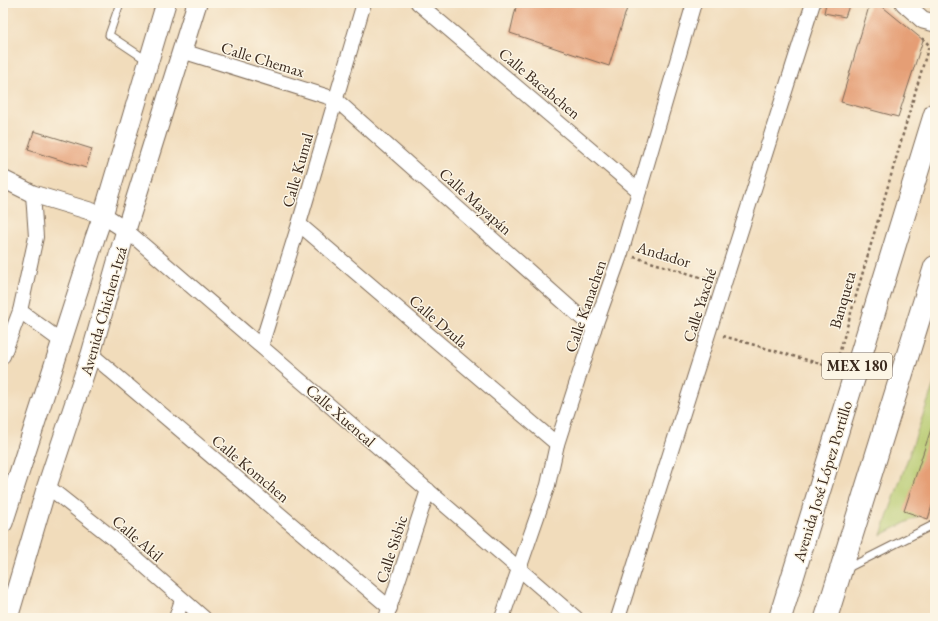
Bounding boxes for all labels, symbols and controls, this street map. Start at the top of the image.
street label: Calle Chemax [218,37,307,82]
street label: Calle Bacabchen [494,43,586,124]
street label: Calle Kumal [277,130,318,210]
street label: Calle Mayapán [435,163,517,240]
street label: Andador [633,236,694,273]
street label: Avenida Chichen-Itzá [75,244,132,379]
street label: Calle Kanachen [560,257,611,355]
street label: Calle Yaxché [678,266,721,345]
street label: Banqueta [824,268,861,331]
street label: Calle Dzula [405,290,473,353]
road number: MEX 180 [822,353,892,379]
street label: Calle Xuencal [301,379,380,452]
street label: Avenida José López Portillo [788,398,857,565]
street label: Calle Komchen [207,430,294,507]
street label: Calle Akil [108,510,168,566]
street label: Calle Sisbic [371,513,412,586]

